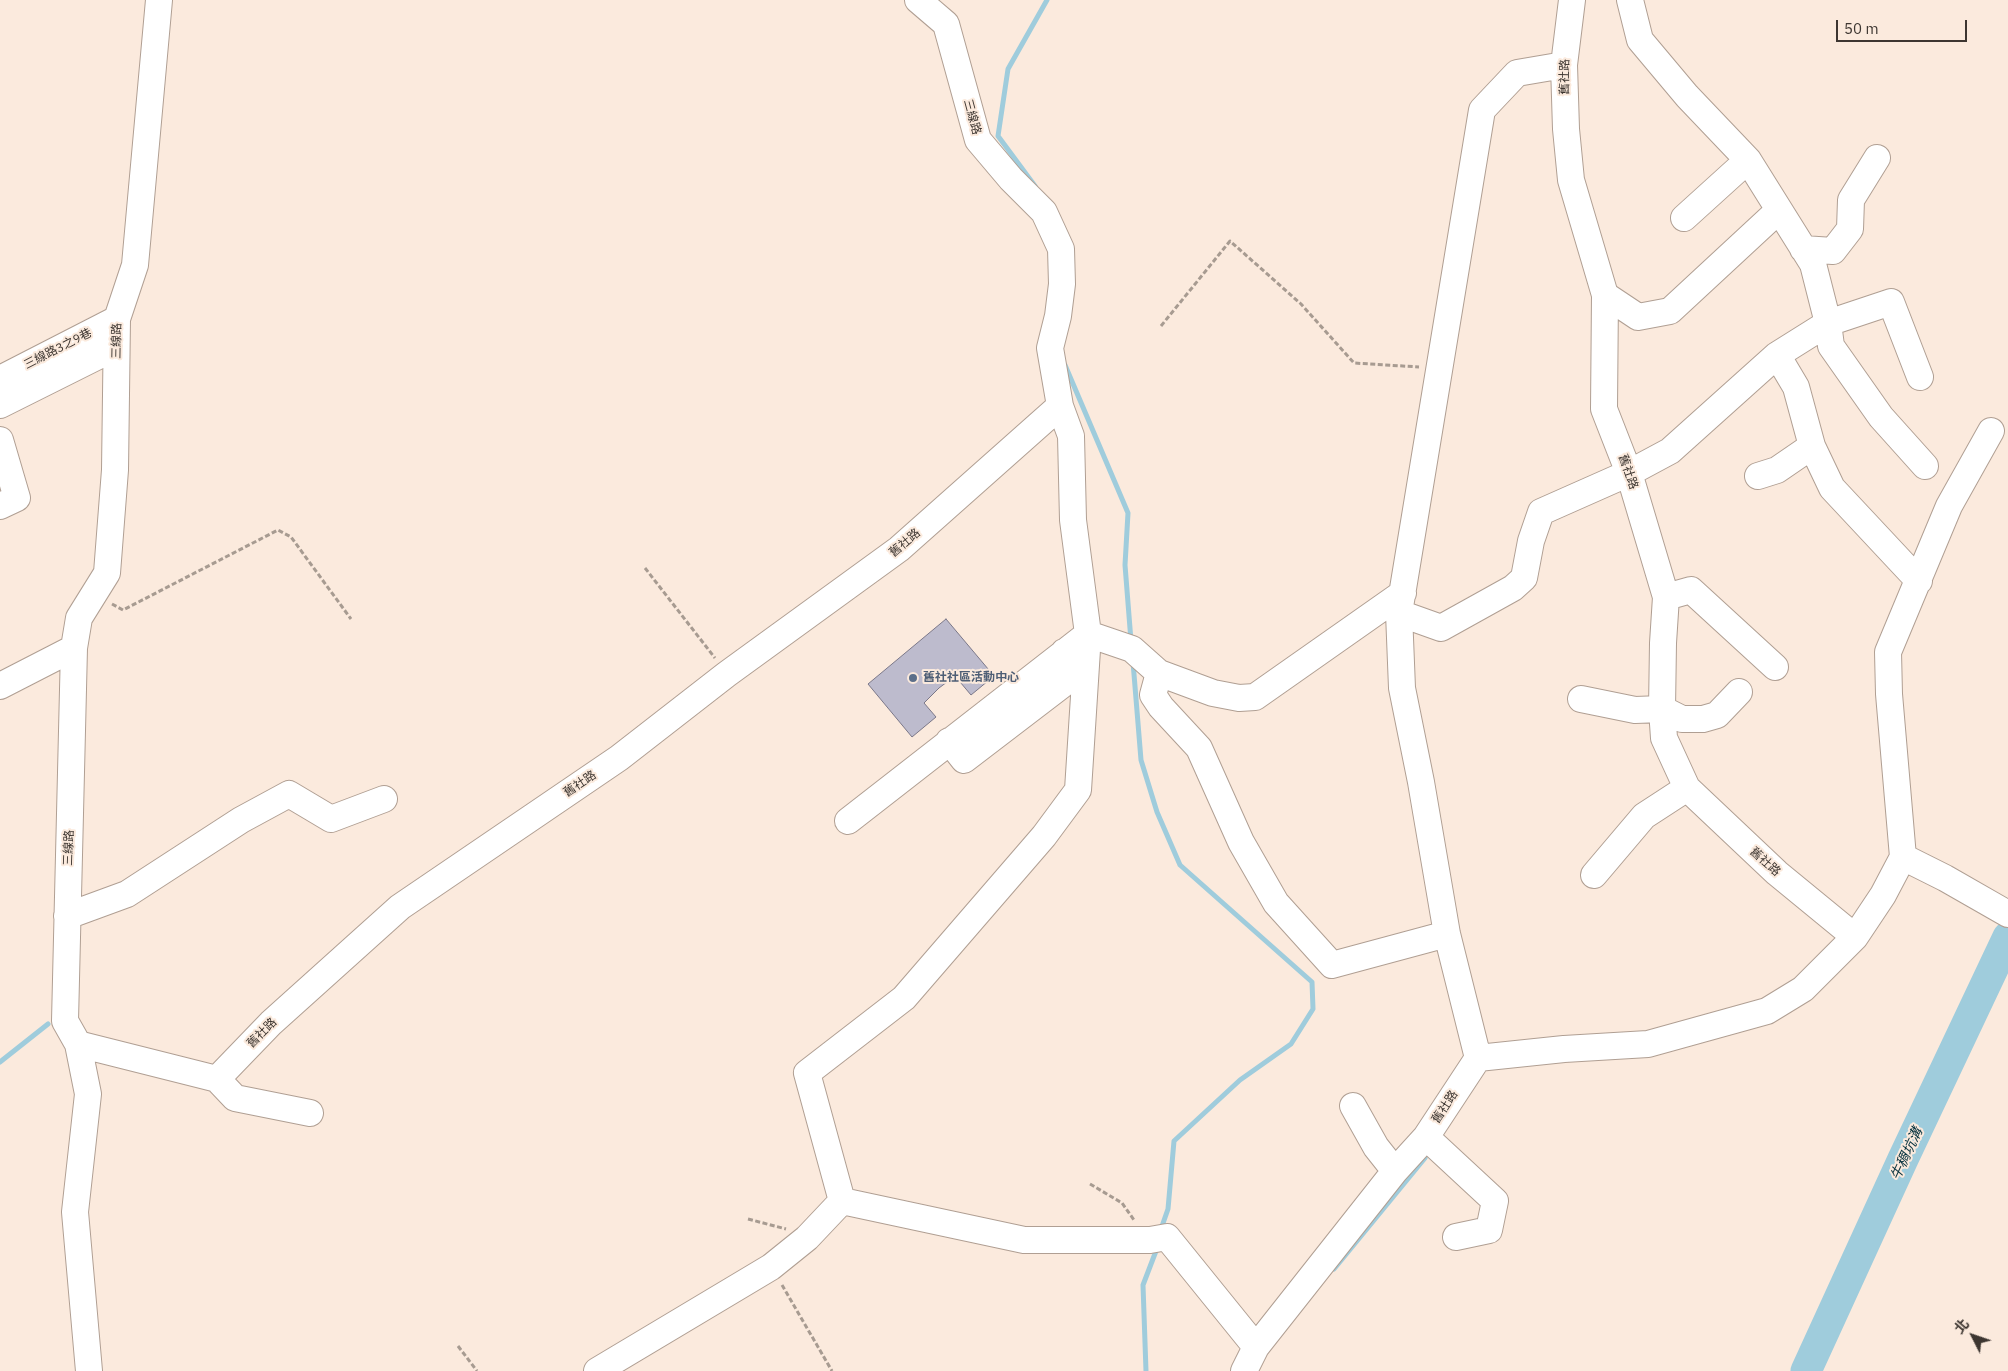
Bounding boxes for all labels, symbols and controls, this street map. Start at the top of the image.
scale bar [1838,10,1969,42]
text: 50 m [1844,19,1879,38]
street label: 舊社路 [1557,59,1573,95]
street label: 三線路 [960,98,984,136]
street label: 三線路 [109,323,125,359]
street label: 三線路3之9巷 [22,326,94,372]
street label: 舊社路 [1615,453,1641,491]
street label: 舊社路 [887,526,923,560]
place label: 舊社社區活動中心 [923,671,1019,685]
marker: 舊社社區活動中心 [907,672,919,684]
street label: 舊社路 [561,768,599,800]
street label: 三線路 [61,830,77,866]
street label: 舊社路 [1747,845,1783,879]
street label: 舊社路 [244,1015,280,1051]
street label: 舊社路 [1429,1088,1461,1126]
water label: 牛稠坑溝 [1888,1125,1926,1183]
north arrow [1948,1311,1998,1361]
text: 北 [1950,1315,1973,1337]

